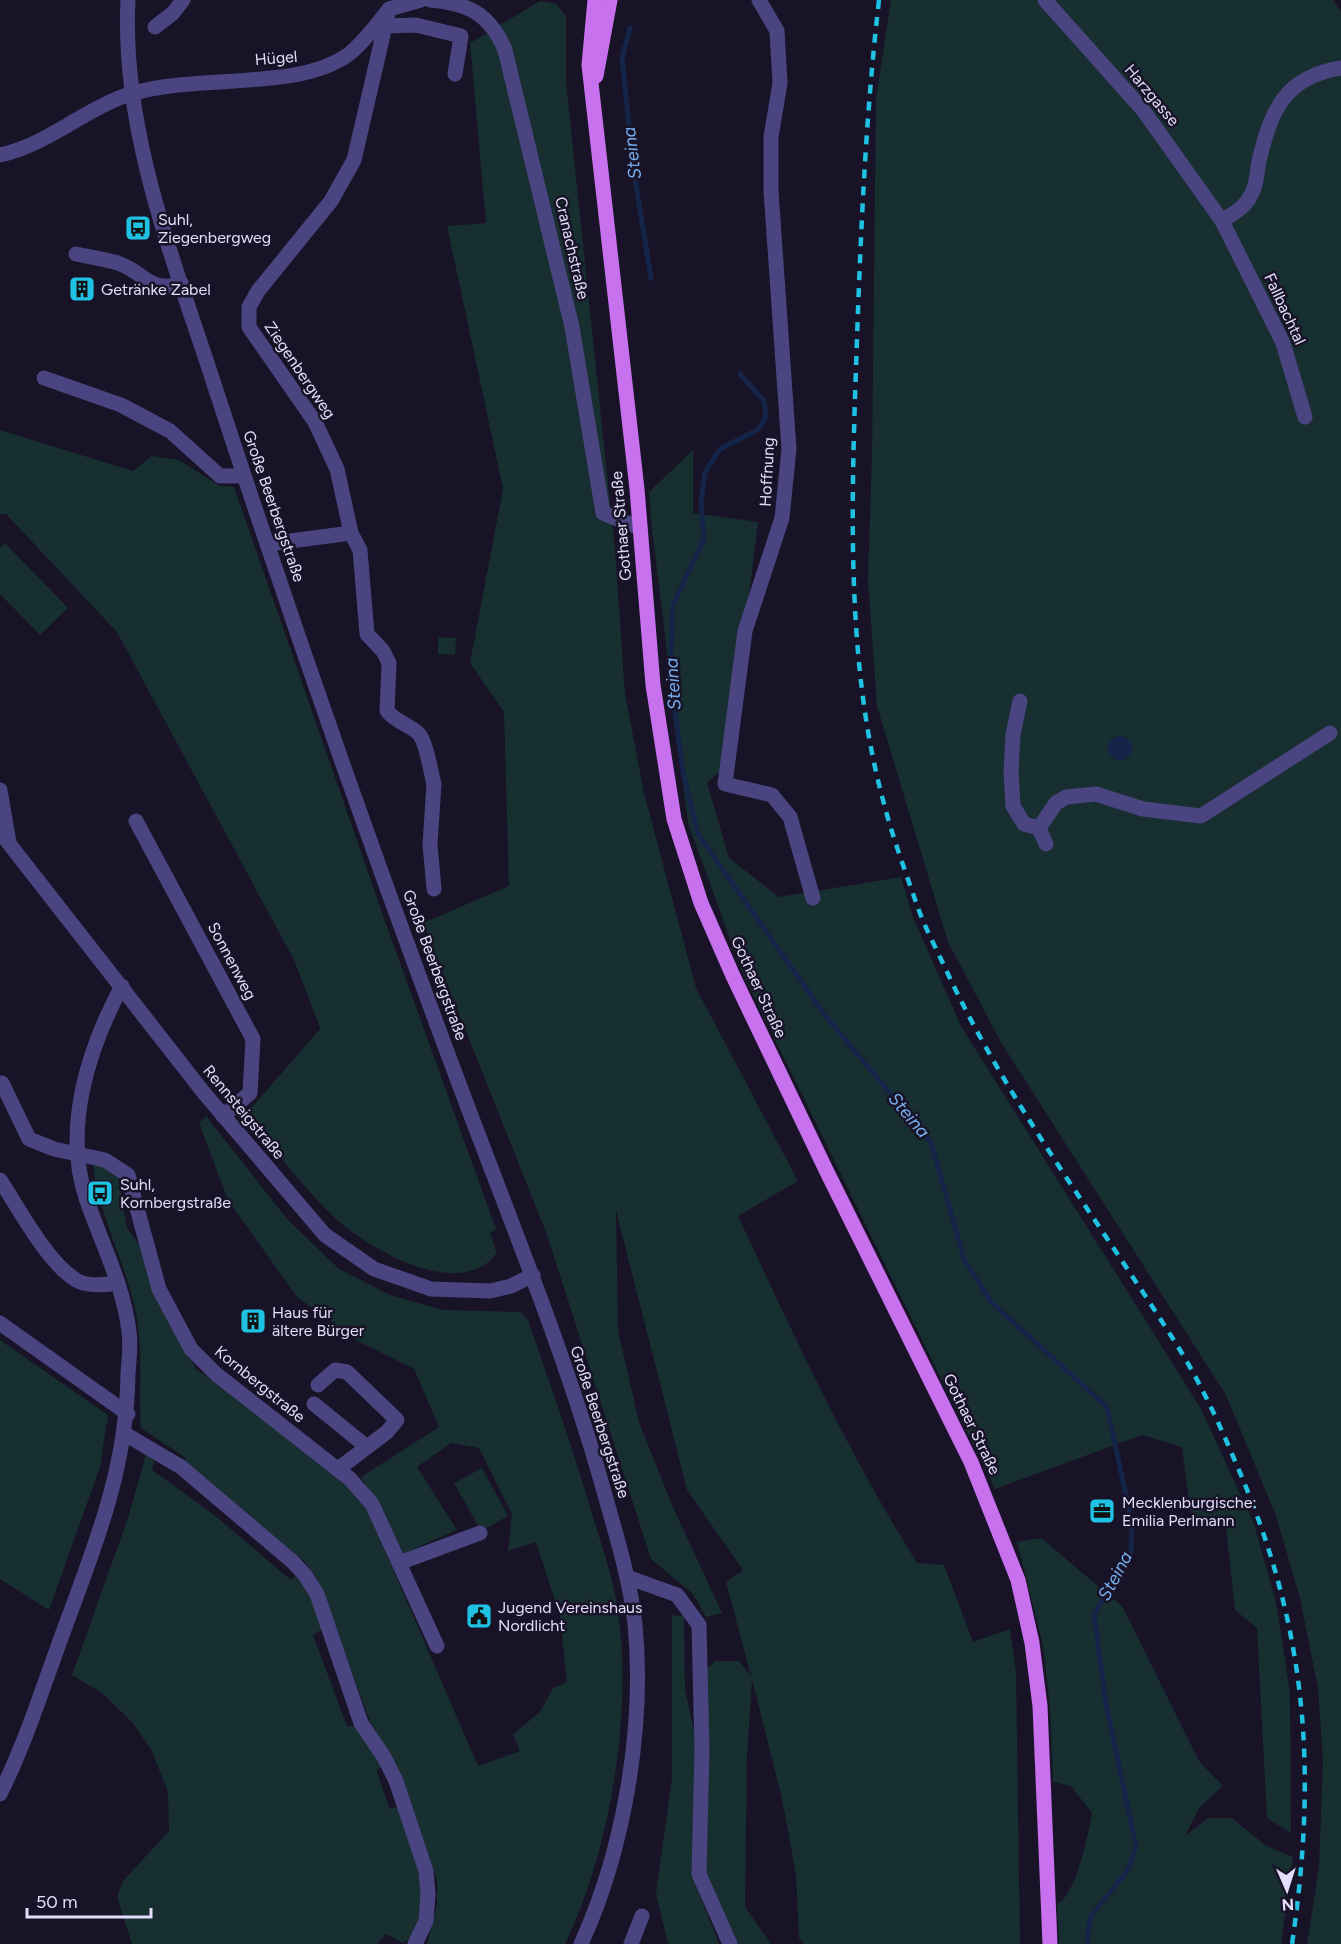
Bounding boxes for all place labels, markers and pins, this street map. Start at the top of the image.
place label: Suhl, Ziegenbergweg [158,210,271,247]
bus stop icon: Suhl, Ziegenbergweg [123,213,153,243]
building icon: Getränke Zabel [67,274,97,304]
place label: Getränke Zabel [101,280,211,299]
place label: Suhl, Kornbergstraße [120,1175,231,1212]
bus stop icon: Suhl, Kornbergstraße [85,1178,115,1208]
place label: Haus für ältere Bürger [272,1303,365,1340]
building icon: Haus für ältere Bürger [238,1306,268,1336]
place label: Mecklenburgische: Emilia Perlmann [1122,1493,1257,1530]
office icon: Mecklenburgische: Emilia Perlmann [1087,1496,1117,1526]
place label: Jugend Vereinshaus Nordlicht [498,1598,642,1635]
public building icon: Jugend Vereinshaus Nordlicht [464,1601,494,1631]

